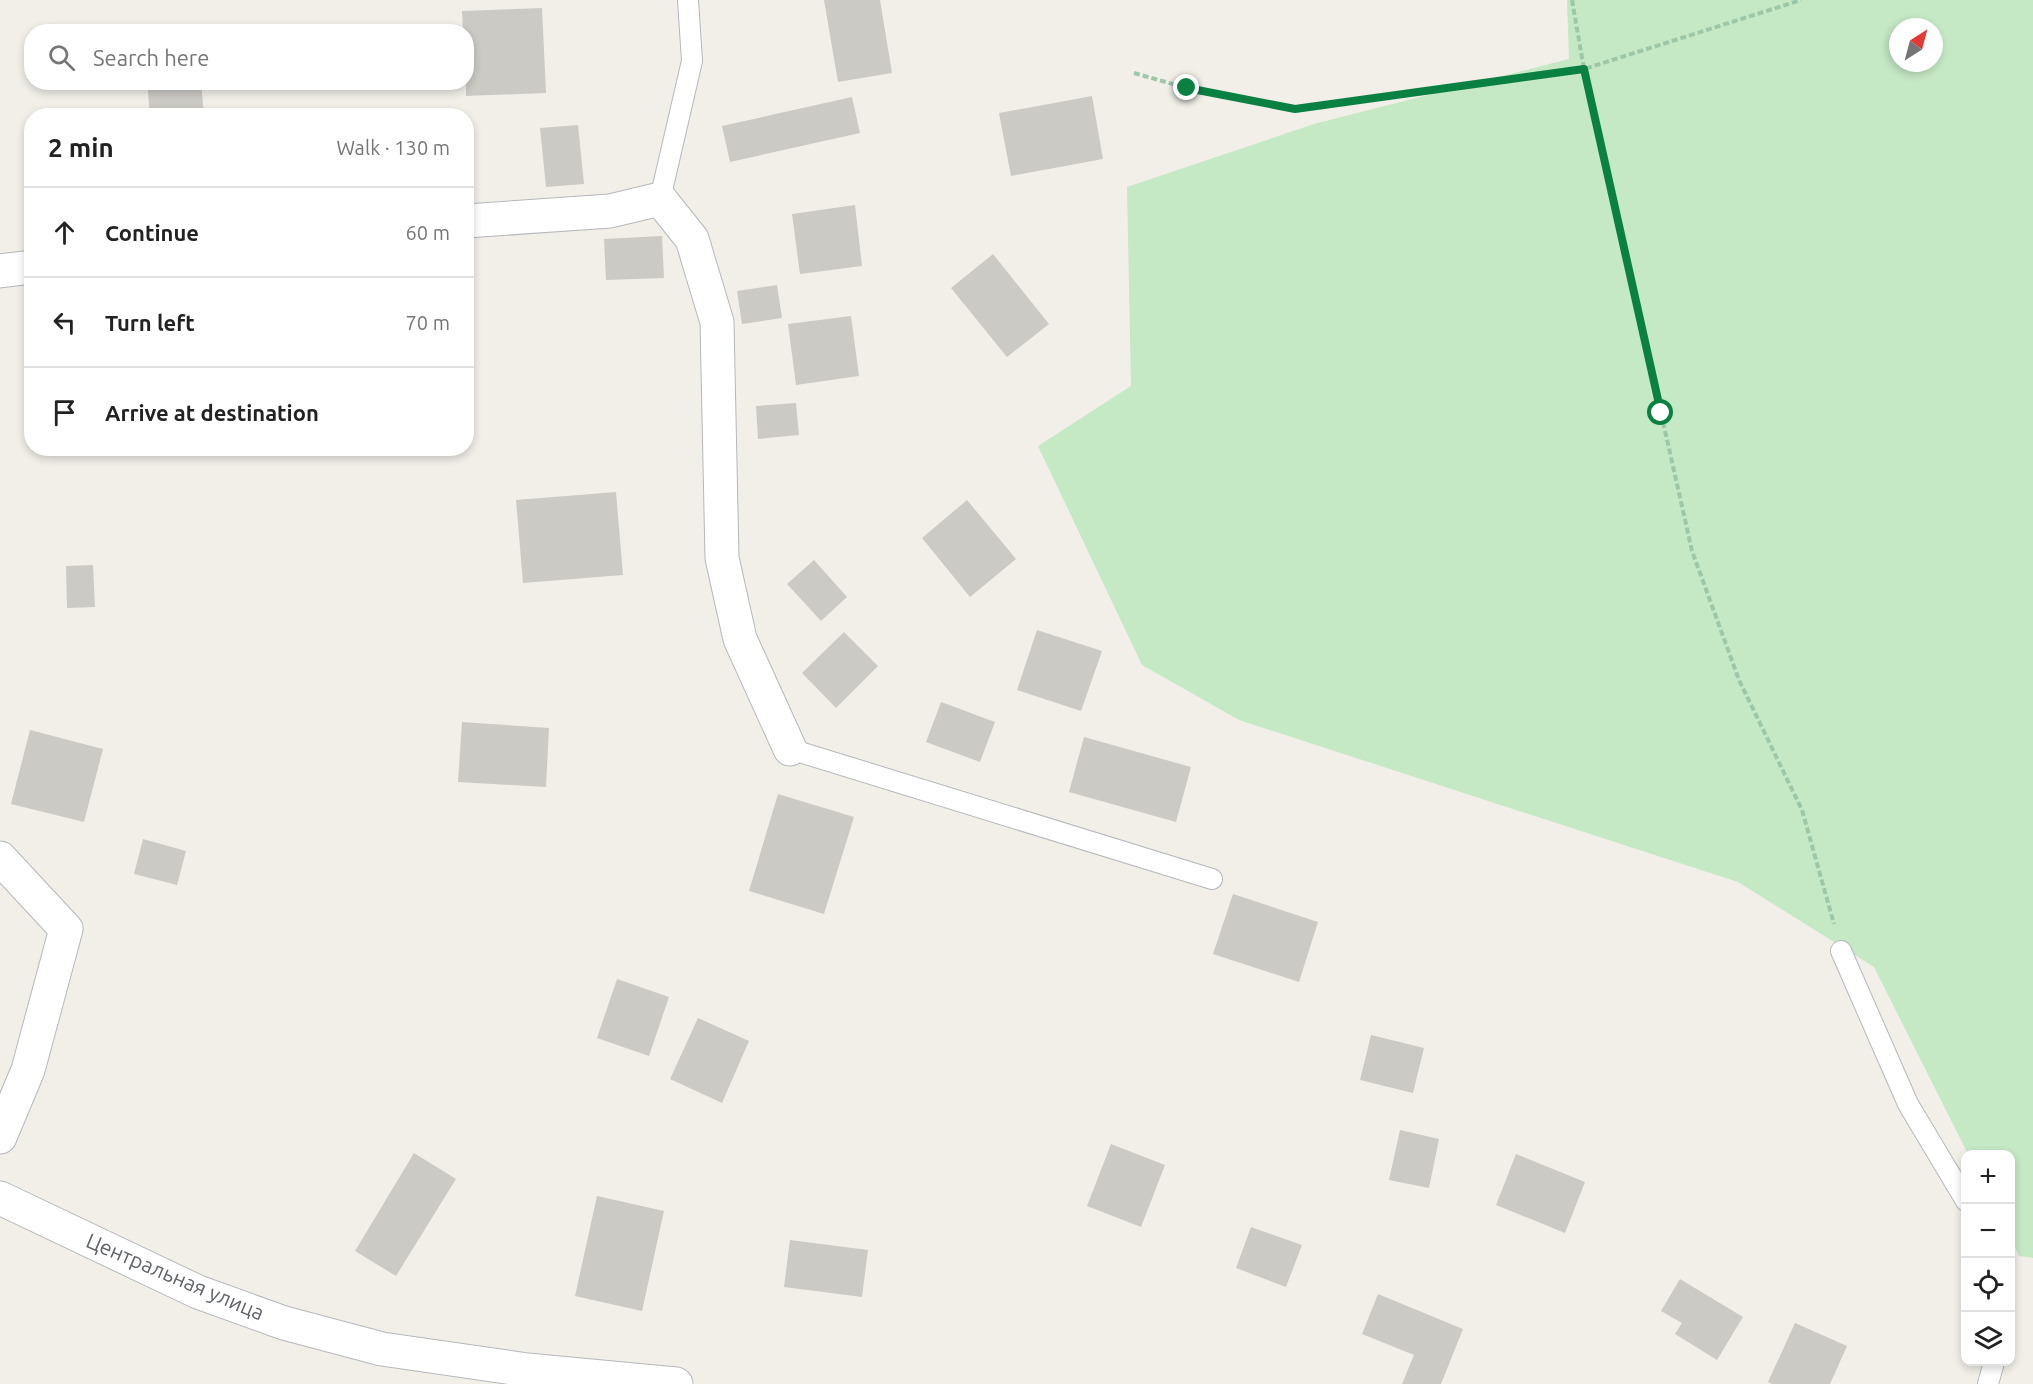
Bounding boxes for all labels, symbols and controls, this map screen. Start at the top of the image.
north arrow [1889,18,1943,72]
search box [24,24,474,90]
icon: search [45,41,78,74]
text: Search here [93,45,209,70]
route end [1173,74,1199,100]
text: 2 min [48,133,114,162]
text: Walk · 130 m [337,136,450,159]
icon: ahead [48,216,81,249]
text: Continue [105,220,199,245]
text: 60 m [406,221,450,244]
icon: left [48,306,81,339]
text: Turn left [105,310,195,335]
text: 70 m [406,311,450,334]
icon: arrive [48,396,81,429]
route start [1647,399,1673,425]
text: Arrive at destination [105,400,319,425]
map controls [1961,1150,2015,1366]
button: + [1961,1150,2015,1204]
button: − [1961,1204,2015,1258]
street label: Центральная улица [83,1228,268,1324]
button: locate [1961,1258,2015,1312]
button: layers [1961,1312,2015,1366]

